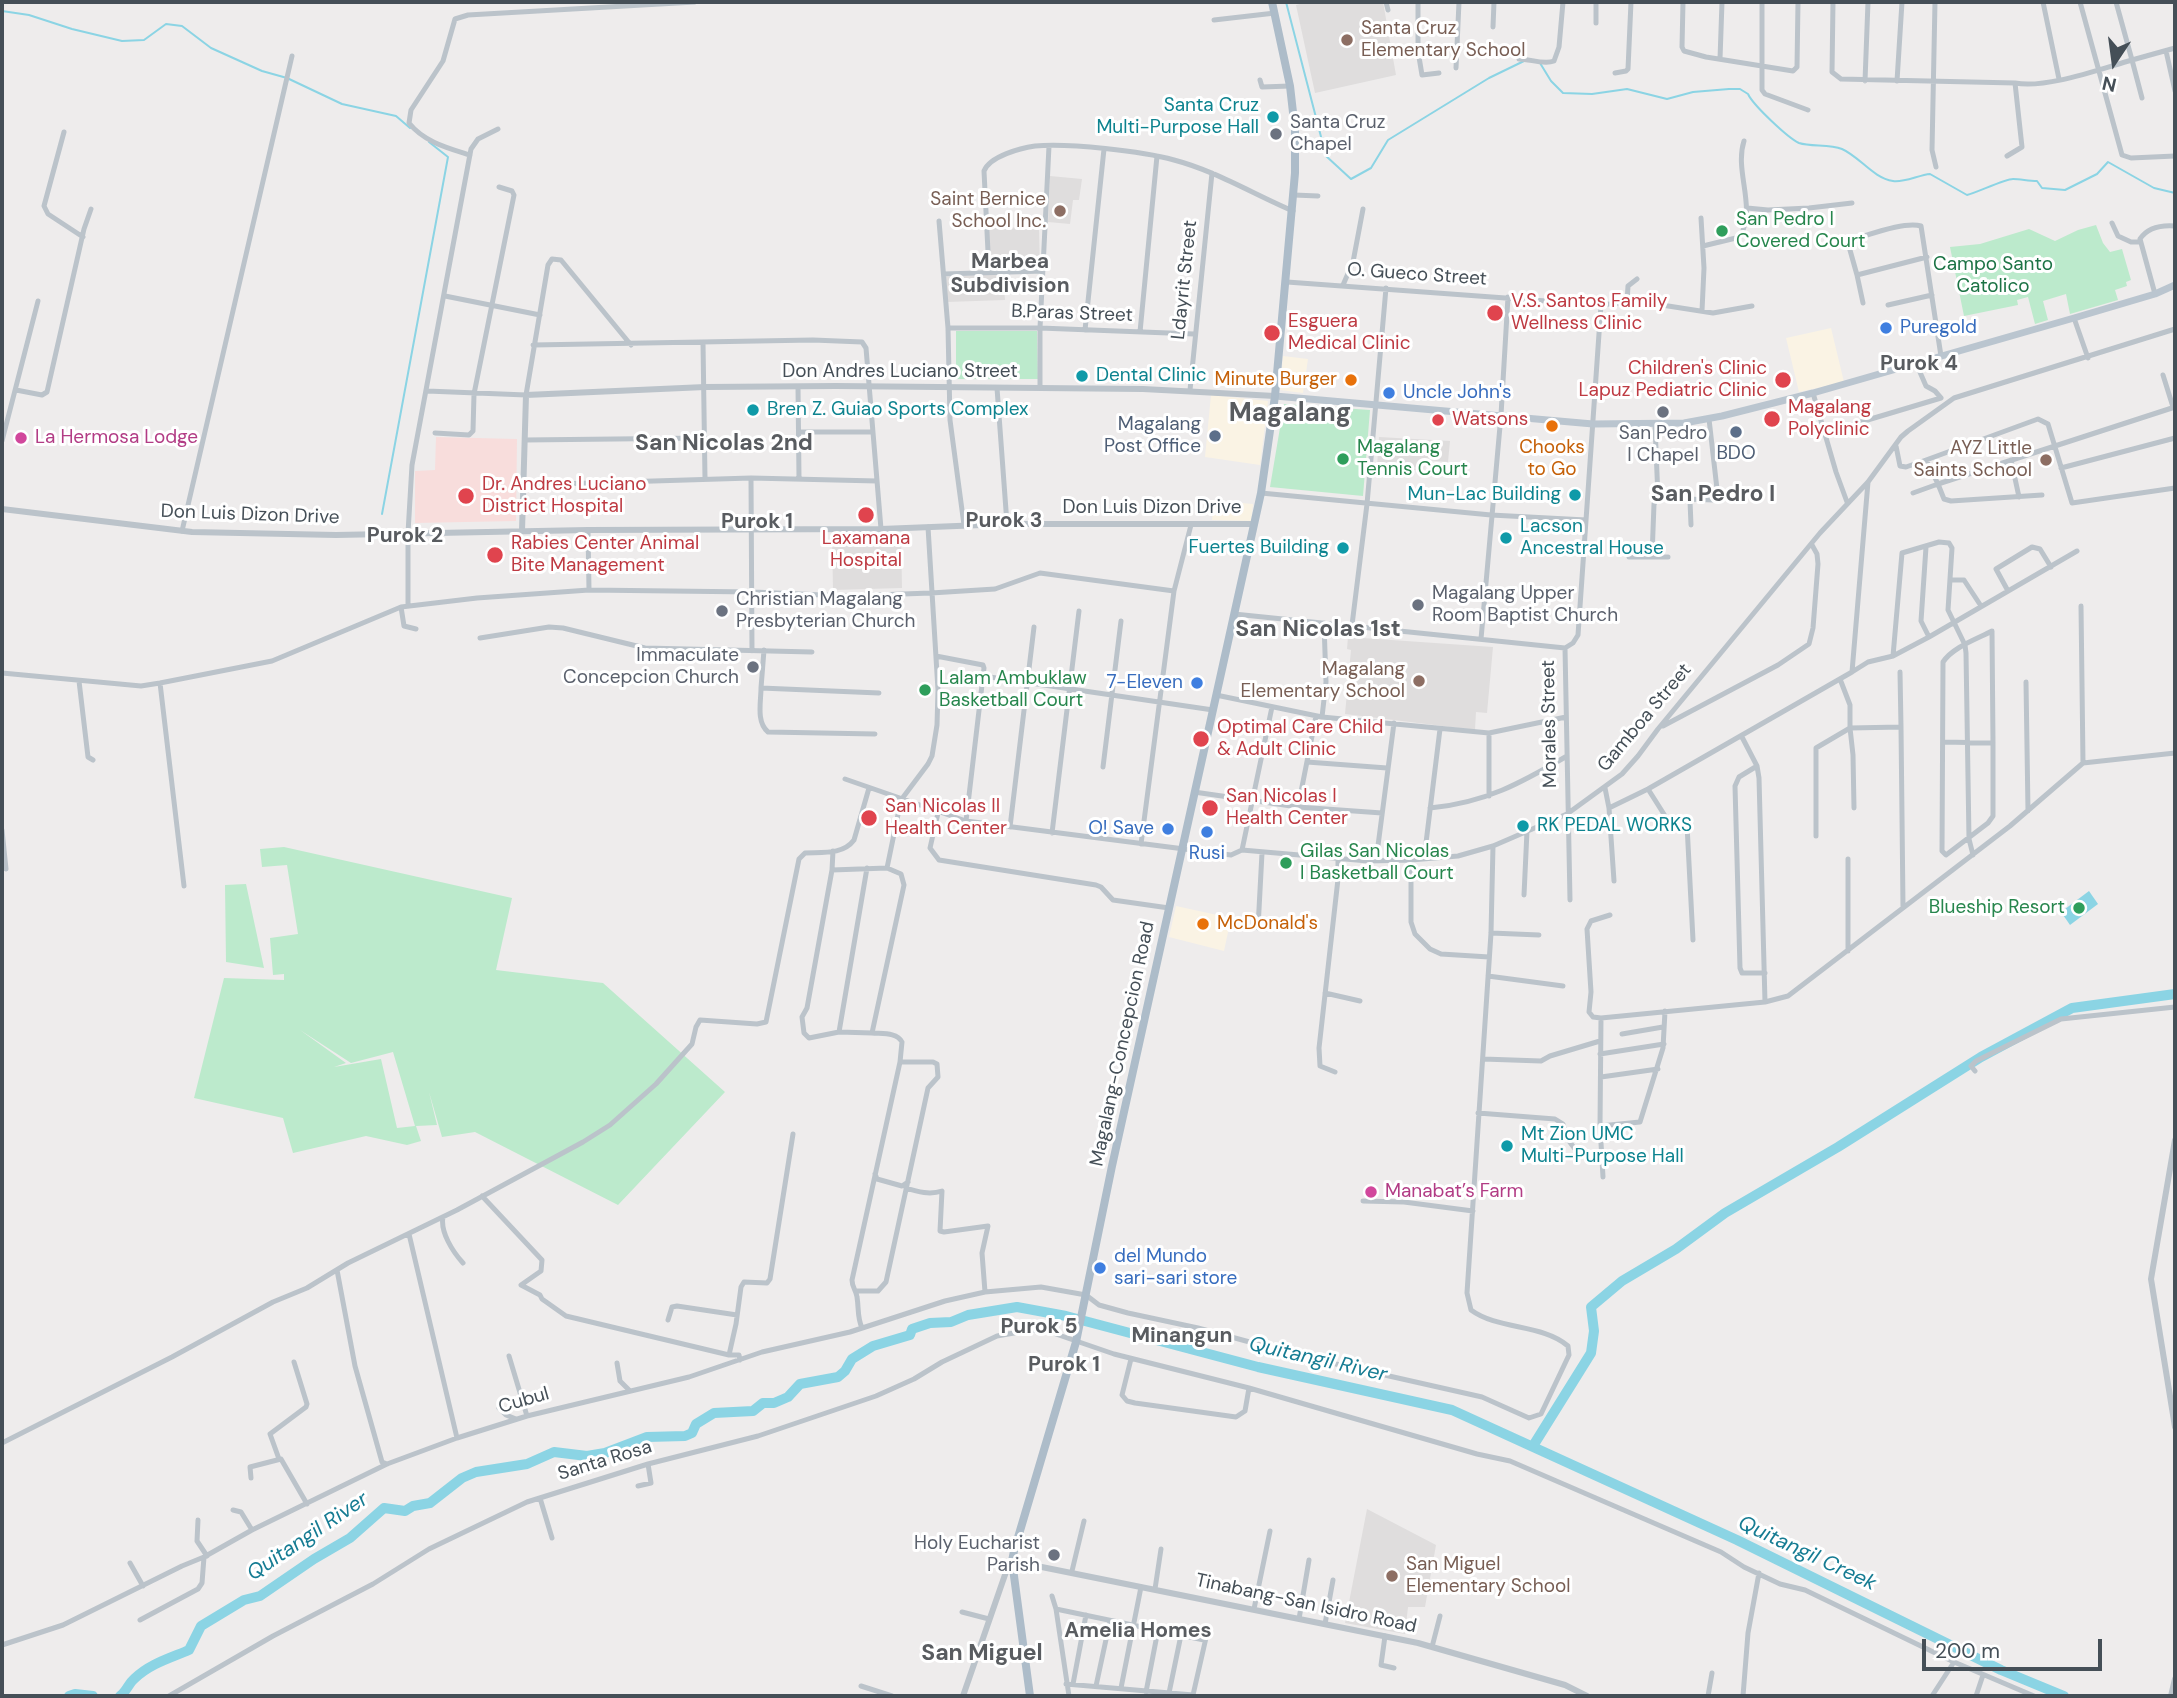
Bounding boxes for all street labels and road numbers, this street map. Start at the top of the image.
street label: Ldayrit Street [1167,219,1203,341]
street label: O. Gueco Street [1346,259,1488,291]
street label: B.Paras Street [1011,300,1133,328]
street label: Don Andres Luciano Street [782,361,1018,383]
street label: Don Luis Dizon Drive [1063,497,1241,519]
street label: Don Luis Dizon Drive [160,500,340,530]
street label: Gamboa Street [1593,659,1697,777]
street label: Morales Street [1537,660,1563,788]
street label: Magalang-Concepcion Road [1086,919,1160,1169]
street label: Cubul [496,1383,552,1419]
street label: Santa Rosa [555,1436,655,1486]
street label: Tinabang-San Isidro Road [1193,1569,1419,1639]

